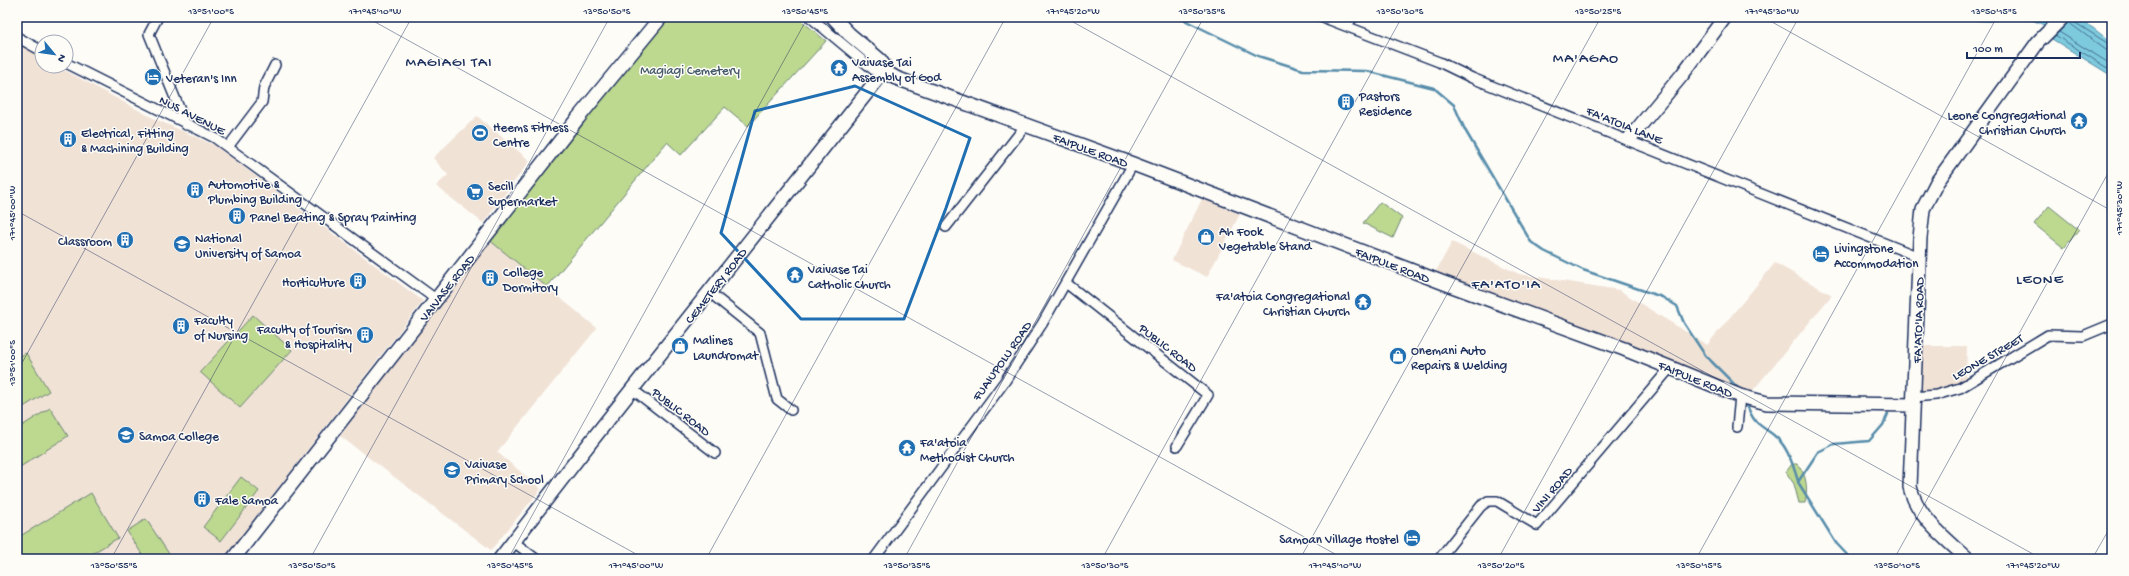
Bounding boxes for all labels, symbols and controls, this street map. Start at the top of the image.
text: 13°51'00"S [187,6,234,18]
text: 171°45'10"W [348,6,402,18]
text: 13°50'50"S [583,6,631,18]
text: 13°50'45"S [781,6,828,18]
text: 171°45'20"W [1045,6,1100,18]
text: 13°50'35"S [1178,6,1226,18]
text: 13°50'30"S [1376,6,1424,18]
text: 13°50'25"S [1574,6,1621,18]
text: 171°45'30"W [1744,6,1799,18]
text: 13°50'15"S [1970,6,2017,18]
north arrow [34,34,74,74]
scale bar [1967,34,2080,60]
text: 100 m [1972,43,2003,57]
district label: MA'AGAO [1553,50,1619,68]
text: N [54,52,68,64]
district label: MAGIAGI TAI [405,54,493,72]
place label: Vaivase Tai Assembly of God [851,56,942,86]
temple icon: Vaivase Tai Assembly of God [829,58,849,78]
park label: Magiagi Cemetery [640,64,740,79]
hotel icon: Veteran's Inn [143,67,163,87]
place label: Veteran's Inn [165,72,237,87]
place label: Pastors Residence [1358,90,1412,120]
building icon: Pastors Residence [1336,92,1356,112]
street label: NUS AVENUE [156,93,228,140]
street label: FA'ATOIA LANE [1583,104,1665,149]
place label: Leone Congregational Christian Church [1947,109,2066,139]
temple icon: Leone Congregational Christian Church [2069,111,2089,131]
place label: Heems Fitness Centre [493,121,569,151]
sports icon: Heems Fitness Centre [470,123,490,143]
place label: Electrical, Fitting & Machining Building [81,127,189,157]
building icon: Electrical, Fitting & Machining Building [58,129,78,149]
street label: FAIPULE ROAD [1050,130,1130,172]
place label: Automotive & Plumbing Building [207,178,302,208]
building icon: Automotive & Plumbing Building [185,180,205,200]
place label: Secill Supermarket [488,180,558,210]
text: 171°45'30"W [2114,181,2126,236]
supermarket icon: Secill Supermarket [465,182,485,202]
text: 171°45'00"W [7,185,19,241]
building icon: Panel Beating & Spray Painting [227,206,247,226]
place label: Panel Beating & Spray Painting [249,211,416,226]
place label: Ah Fook Vegetable Stand [1218,225,1313,255]
shop icon: Ah Fook Vegetable Stand [1196,227,1216,247]
building icon: Classroom [115,230,135,250]
place label: National University of Samoa [195,232,302,262]
school or university icon: National University of Samoa [172,234,192,254]
place label: Classroom [58,235,112,250]
place label: Livingstone Accommodation [1834,242,1919,272]
hotel icon: Livingstone Accommodation [1811,244,1831,264]
street label: CEMETERY ROAD [683,245,752,327]
street label: FAIPULE ROAD [1352,245,1432,288]
street label: VAIVASE ROAD [417,252,479,326]
place label: Vaivase Tai Catholic Church [807,263,891,293]
temple icon: Vaivase Tai Catholic Church [785,265,805,285]
place label: College Dormitory [502,266,559,296]
building icon: College Dormitory [480,268,500,288]
building icon: Horticulture [348,271,368,291]
district label: LEONE [2016,271,2064,289]
place label: Horticulture [282,276,345,291]
district label: FA'ATO'IA [1470,276,1541,294]
street label: FA'ATO'IA ROAD [1910,276,1929,364]
place label: Fa'atoia Congregational Christian Church [1215,290,1350,320]
temple icon: Fa'atoia Congregational Christian Church [1353,292,1373,312]
place label: Faculty of Nursing [193,314,248,344]
building icon: Faculty of Nursing [171,316,191,336]
street label: FUAIUPOLU ROAD [969,318,1036,405]
street label: PUBLIC ROAD [1134,321,1200,377]
place label: Faculty of Tourism & Hospitality [256,323,353,353]
building icon: Faculty of Tourism & Hospitality [355,325,375,345]
street label: LEONE STREET [1950,331,2027,385]
place label: Malines Laundromat [693,334,760,364]
shop icon: Malines Laundromat [670,336,690,356]
text: 13°51'00"S [7,340,19,387]
place label: Onemani Auto Repairs & Welding [1411,344,1507,374]
shop icon: Onemani Auto Repairs & Welding [1388,346,1408,366]
street label: FAIPULE ROAD [1655,358,1735,402]
street label: PUBLIC ROAD [647,385,713,441]
school or university icon: Samoa College [116,425,136,445]
place label: Samoa College [139,430,219,445]
place label: Fa'atoia Methodist Church [919,436,1015,466]
temple icon: Fa'atoia Methodist Church [897,438,917,458]
place label: Vaivase Primary School [464,458,544,488]
school or university icon: Vaivase Primary School [442,460,462,480]
street label: VINI ROAD [1529,464,1577,518]
building icon: Fale Samoa [192,489,212,509]
place label: Fale Samoa [214,494,279,509]
hotel icon: Samoan Village Hostel [1402,528,1422,548]
place label: Samoan Village Hostel [1279,533,1399,548]
text: 13°50'55"S [90,560,138,572]
text: 13°50'50"S [288,560,336,572]
text: 13°50'45"S [486,560,533,572]
text: 171°45'00"W [608,560,664,572]
text: 13°50'35"S [883,560,931,572]
text: 13°50'30"S [1081,560,1129,572]
text: 171°45'10"W [1308,560,1362,572]
text: 13°50'20"S [1477,560,1525,572]
text: 13°50'15"S [1675,560,1722,572]
text: 13°50'10"S [1873,560,1920,572]
text: 171°45'20"W [2005,560,2060,572]

